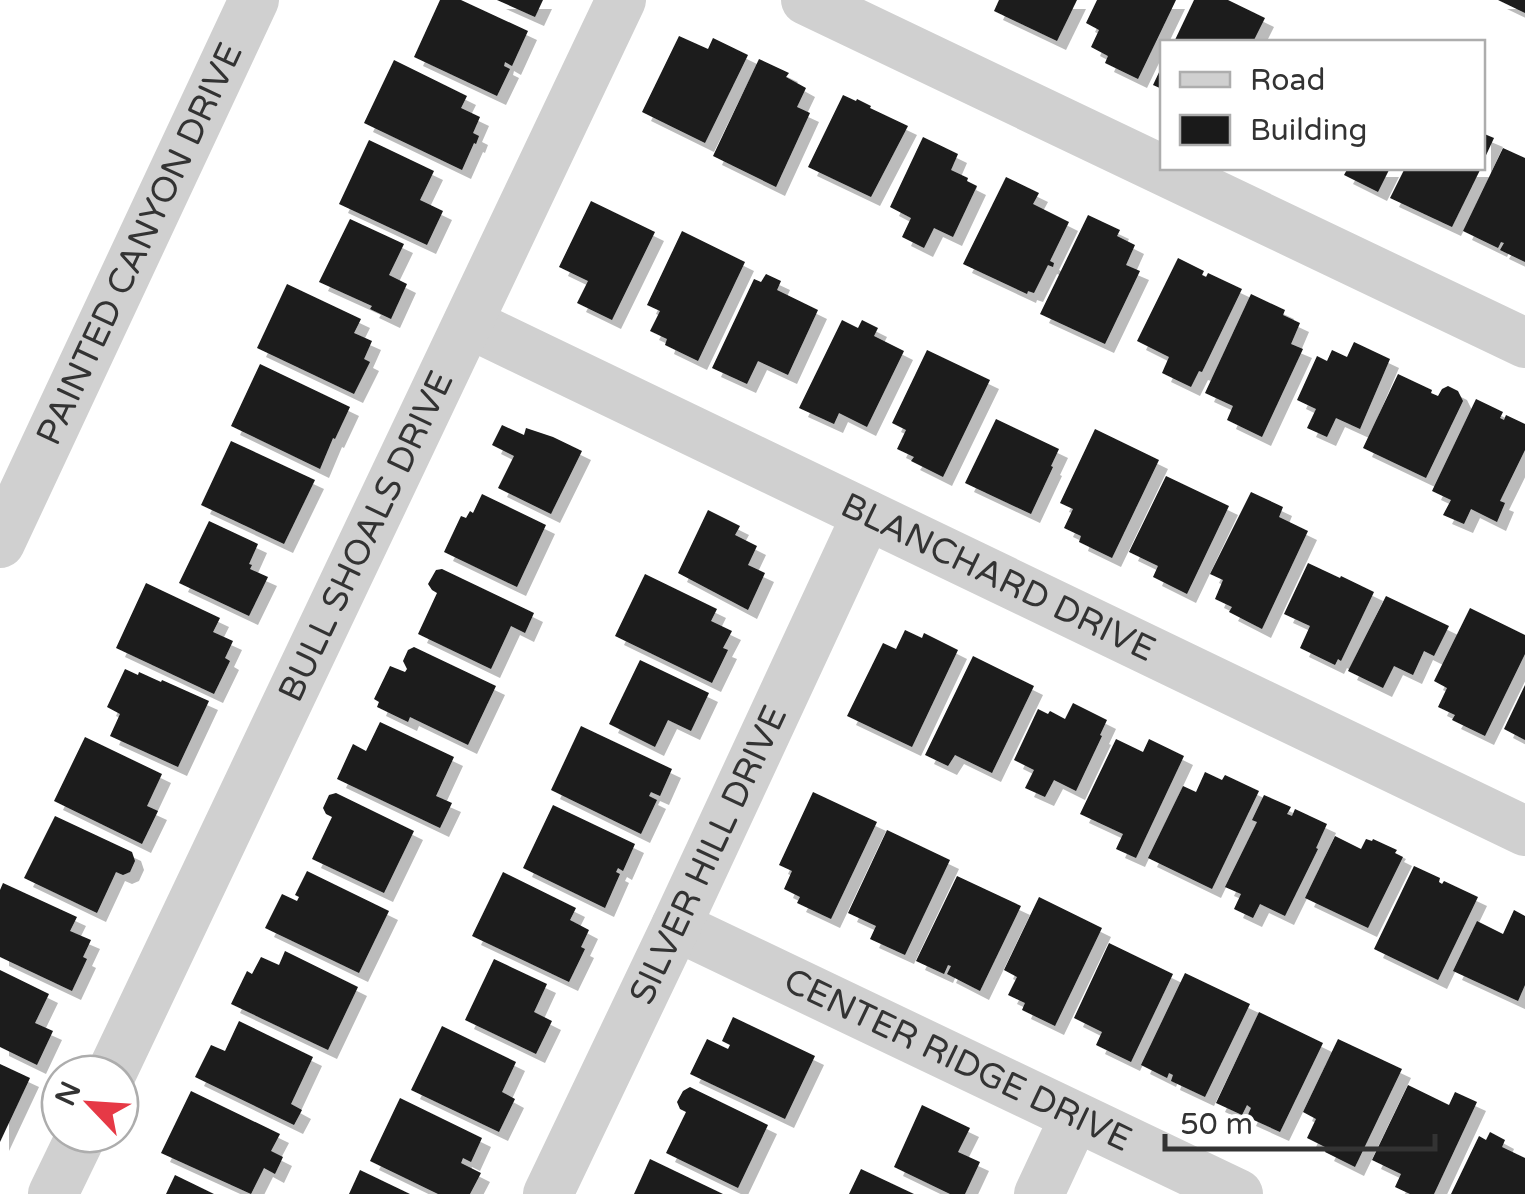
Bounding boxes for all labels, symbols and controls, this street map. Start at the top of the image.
street label: PAINTED CANYON DRIVE [28,37,252,452]
legend [1160,40,1485,170]
text: Road [1250,62,1325,99]
text: Building [1250,112,1367,149]
street label: BULL SHOALS DRIVE [270,364,463,709]
street label: BLANCHARD DRIVE [834,484,1162,671]
street label: SILVER HILL DRIVE [621,699,796,1011]
street label: CENTER RIDGE DRIVE [777,960,1138,1161]
north arrow [40,1054,140,1154]
text: N [48,1076,88,1111]
scale bar [1165,1089,1435,1151]
text: 50 m [1180,1106,1253,1143]

